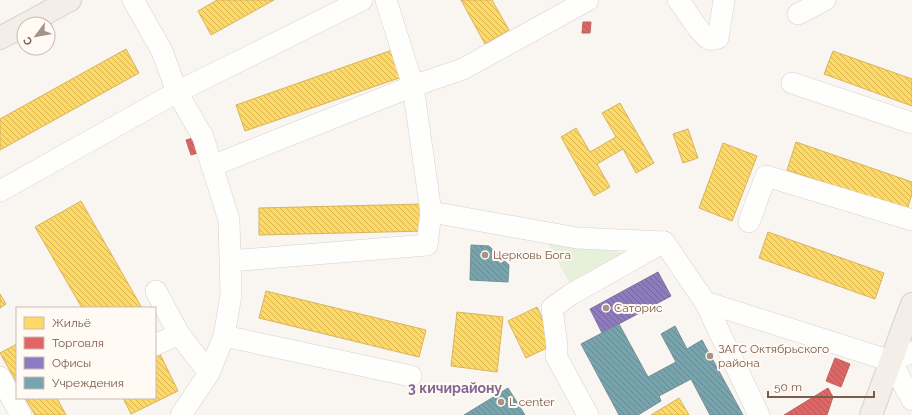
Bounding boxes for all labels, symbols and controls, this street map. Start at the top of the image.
north arrow [16,16,56,56]
text: С [20,34,35,48]
place label: Церковь Бога [493,248,571,262]
marker: Церковь Бога [480,250,490,260]
place label: Саторис [614,301,663,315]
marker: Саторис [601,303,611,313]
legend [16,307,156,399]
text: Жильё [52,316,91,330]
text: Торговля [52,336,104,350]
place label: ЗАГС Октябрьского района [718,342,829,370]
marker: ЗАГС Октябрьского района [705,351,715,361]
text: Офисы [52,356,91,370]
scale bar [768,373,874,399]
text: Учреждения [52,376,124,390]
district label: 3 кичирайону [408,380,502,396]
text: 50 m [774,380,802,394]
place label: L center [509,395,555,409]
marker: L center [496,397,506,407]

